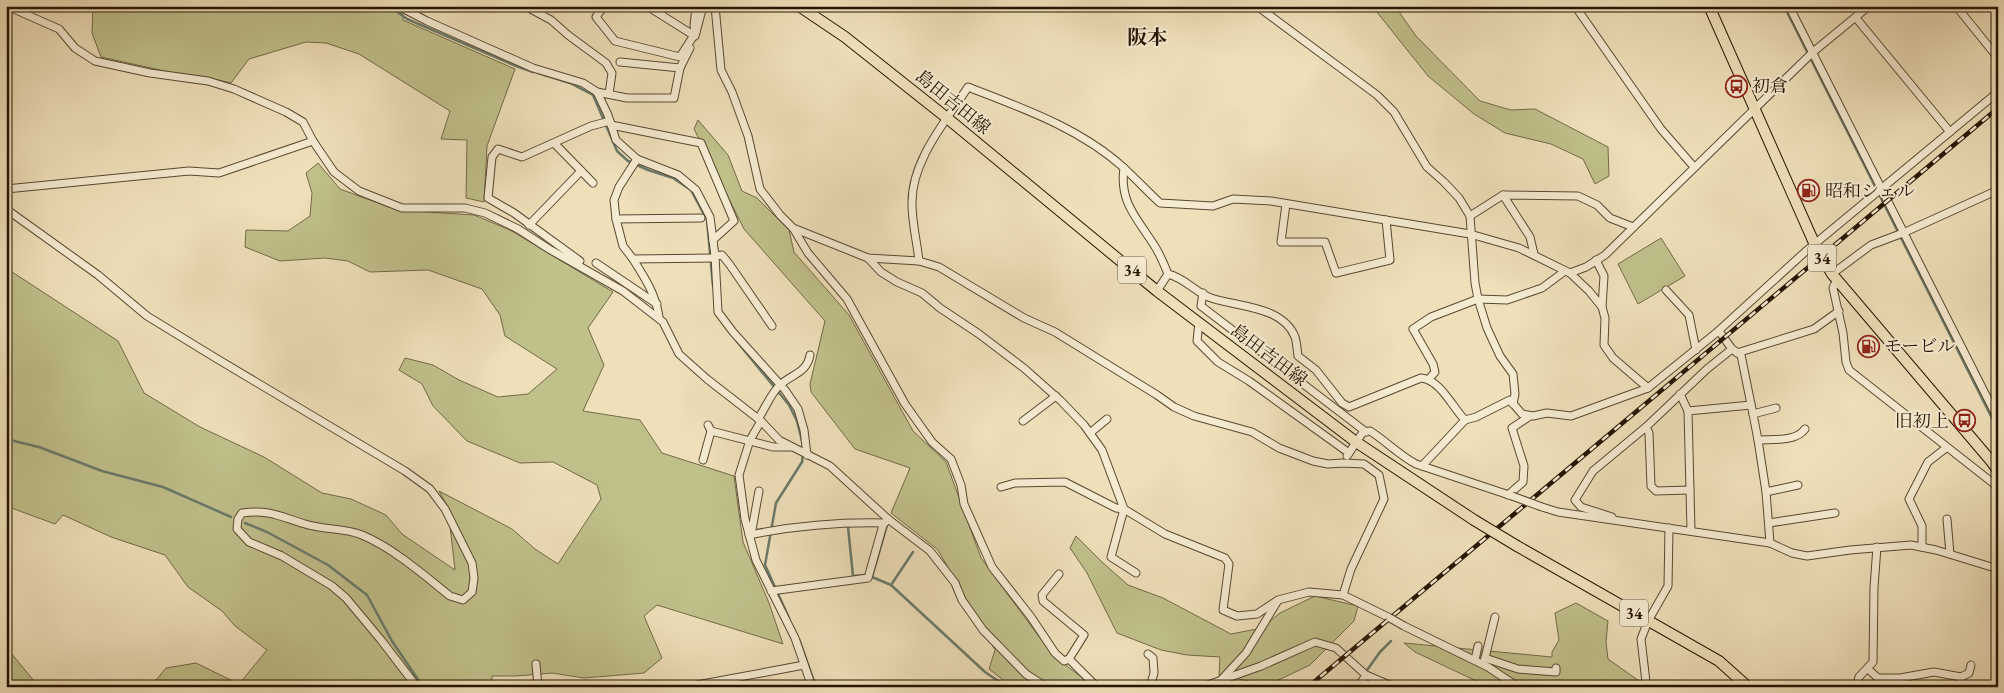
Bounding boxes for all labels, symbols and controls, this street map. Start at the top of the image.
district label: 阪本 [1127,24,1167,50]
street label: 島田吉田線 [911,64,996,139]
bus stop icon: 初倉 [1724,74,1748,98]
place label: 初倉 [1752,74,1788,97]
fuel station icon: 昭和シェル [1797,179,1821,203]
place label: 昭和シェル [1825,179,1915,202]
road number: 34 [1808,244,1836,272]
road number: 34 [1118,256,1146,284]
street label: 島田吉田線 [1226,318,1312,391]
fuel station icon: モービル [1856,334,1880,358]
place label: モービル [1884,334,1955,357]
place label: 旧初上 [1895,409,1949,432]
bus stop icon: 旧初上 [1953,409,1977,433]
road number: 34 [1620,600,1648,626]

